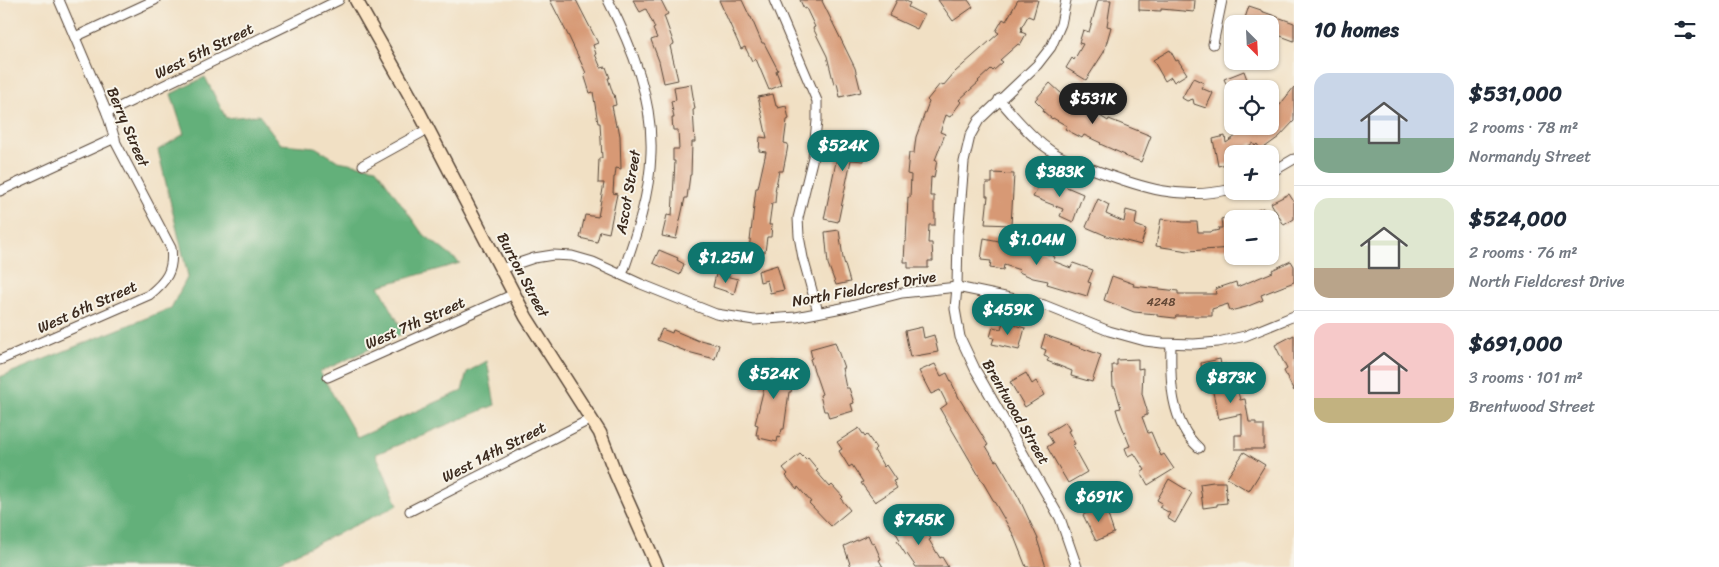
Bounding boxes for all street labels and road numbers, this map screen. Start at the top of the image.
street label: West 5th Street [150,16,258,86]
street label: Berry Street [99,83,157,172]
street label: Ascot Street [608,147,648,237]
street label: Burton Street [490,228,557,323]
street label: North Fieldcrest Drive [790,264,938,314]
street label: West 6th Street [33,273,142,341]
street label: West 7th Street [361,289,470,357]
street label: Brentwood Street [975,354,1057,470]
street label: West 14th Street [437,414,551,490]

